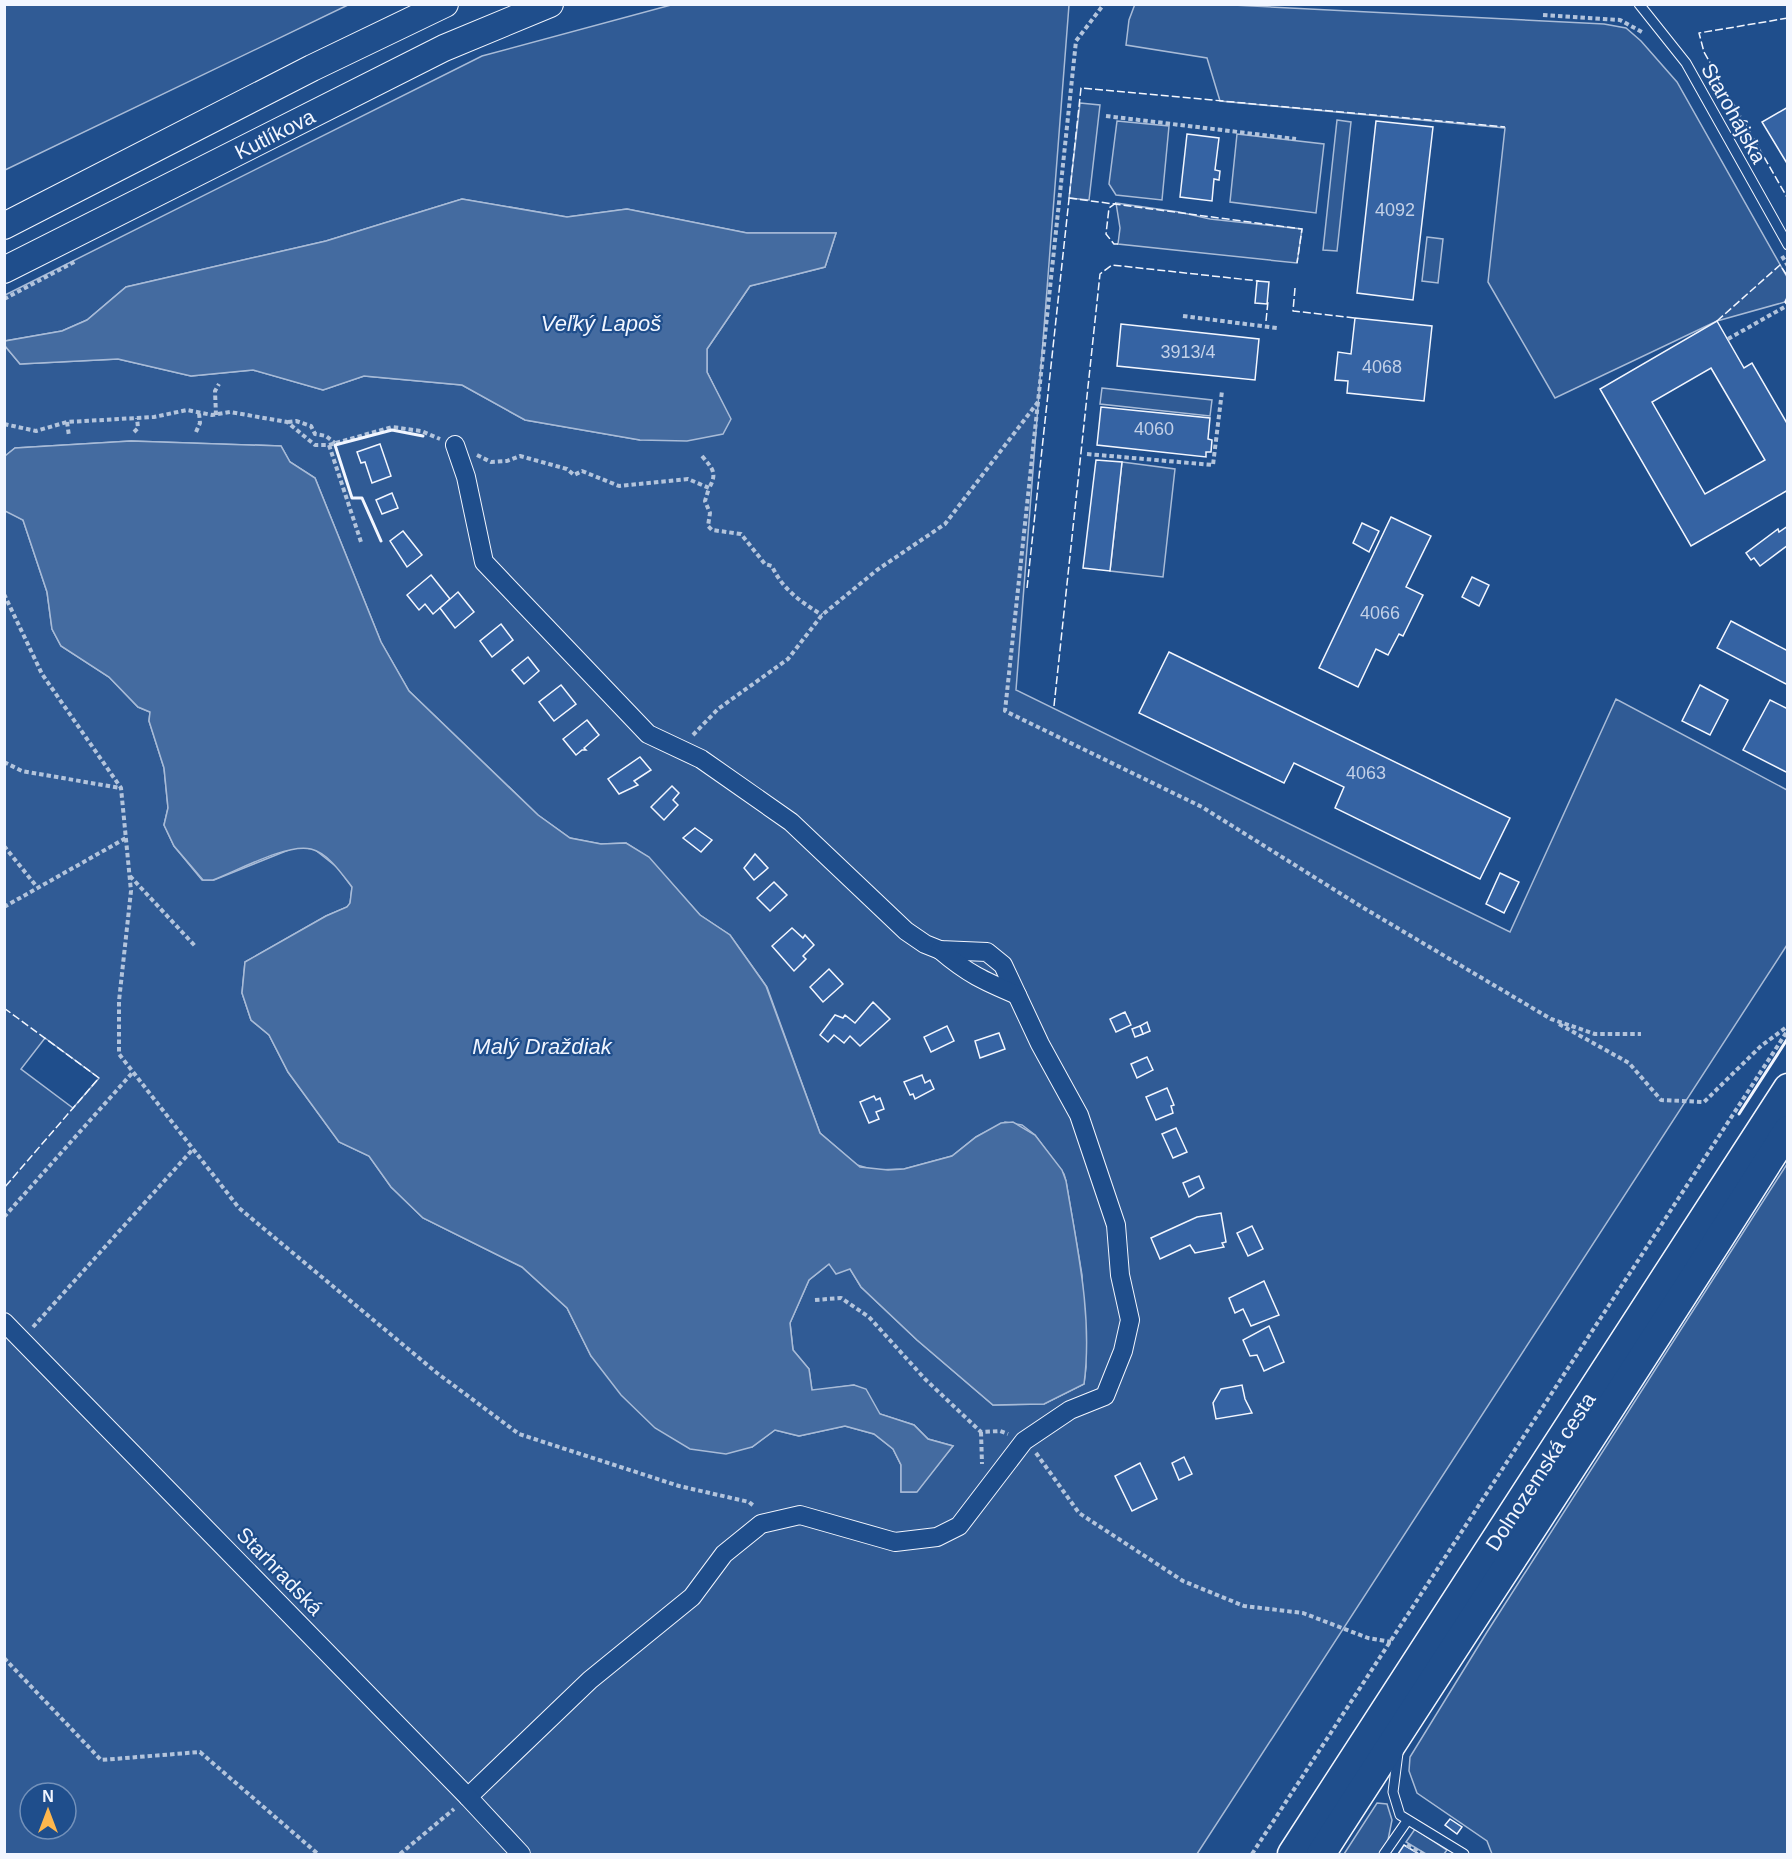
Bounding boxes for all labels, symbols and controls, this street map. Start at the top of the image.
street label: Starohájska [1697,59,1771,167]
street label: Kutlíkova [231,104,319,163]
house number: 4092 [1375,200,1415,220]
water label: Veľký Lapoš [541,311,661,336]
house number: 3913/4 [1160,342,1216,362]
house number: 4068 [1362,357,1402,377]
house number: 4060 [1134,419,1174,439]
house number: 4066 [1360,603,1400,623]
house number: 4063 [1346,763,1386,783]
water label: Malý Draždiak [472,1034,613,1059]
street label: Dolnozemská cesta [1480,1388,1599,1554]
street label: Starhradská [232,1522,328,1620]
north arrow [18,1781,78,1841]
text: N [42,1788,54,1805]

